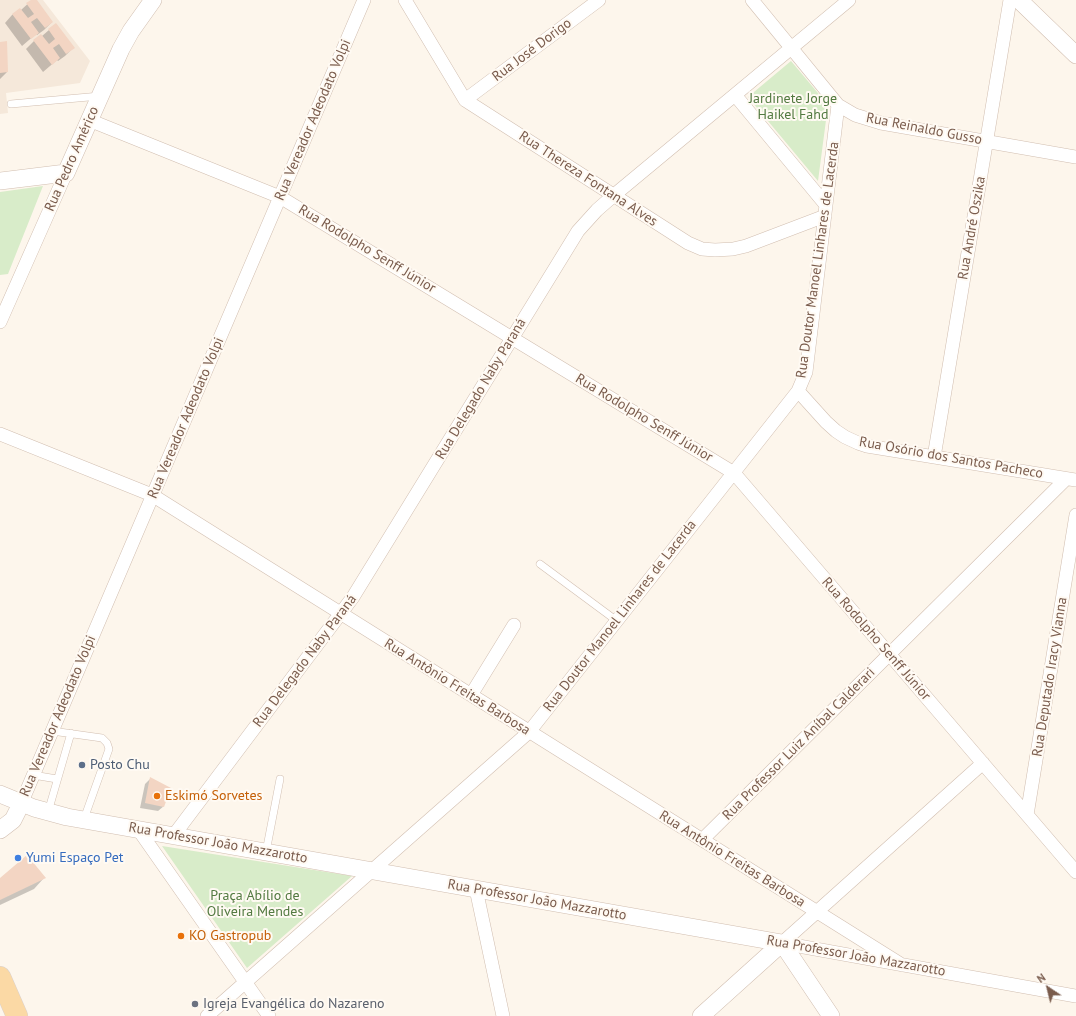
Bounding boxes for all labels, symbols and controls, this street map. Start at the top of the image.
street label: Rua José Dorigo [489,15,575,85]
street label: Rua Vereador Adeodato Volpi [271,37,355,203]
park label: Jardinete Jorge Haikel Fahd [749,91,837,124]
street label: Rua Pedro Américo [41,104,103,214]
street label: Rua Reinaldo Gusso [865,110,983,148]
street label: Rua Thereza Fontana Alves [516,128,660,230]
street label: Rua Doutor Manoel Linhares de Lacerda [793,141,843,379]
street label: Rua André Oszika [955,175,989,281]
street label: Rua Rodolpho Senff Júnior [295,201,439,297]
street label: Rua Delegado Naby Paraná [432,315,530,463]
street label: Rua Vereador Adeodato Volpi [144,335,228,501]
street label: Rua Rodolpho Senff Júnior [572,370,716,466]
street label: Rua Osório dos Santos Pacheco [858,434,1044,482]
street label: Rua Doutor Manoel Linhares de Lacerda [540,517,700,715]
street label: Rua Rodolpho Senff Júnior [818,574,934,704]
street label: Rua Delegado Naby Paraná [250,591,360,731]
street label: Rua Deputado Iracy Vianna [1029,596,1071,758]
street label: Rua Vereador Adeodato Volpi [16,633,100,799]
street label: Rua Antônio Freitas Barbosa [381,635,533,739]
street label: Rua Professor Luiz Aníbal Calderari [719,664,879,824]
place label: Posto Chu [90,757,150,773]
marker: Posto Chu [77,760,87,770]
place label: Eskimó Sorvetes [165,788,262,804]
marker: Eskimó Sorvetes [152,791,162,801]
street label: Rua Antônio Freitas Barbosa [656,807,808,911]
street label: Rua Professor João Mazzarotto [127,819,309,867]
place label: Yumi Espaço Pet [26,850,124,866]
marker: Yumi Espaço Pet [13,853,23,863]
street label: Rua Professor João Mazzarotto [446,876,628,924]
park label: Praça Abílio de Oliveira Mendes [207,888,303,920]
place label: KO Gastropub [189,928,271,944]
marker: KO Gastropub [176,931,186,941]
street label: Rua Professor João Mazzarotto [765,932,947,980]
north arrow [1028,968,1068,1008]
text: N [1034,970,1048,986]
place label: Igreja Evangélica do Nazareno [203,996,385,1012]
marker: Igreja Evangélica do Nazareno [190,999,200,1009]

